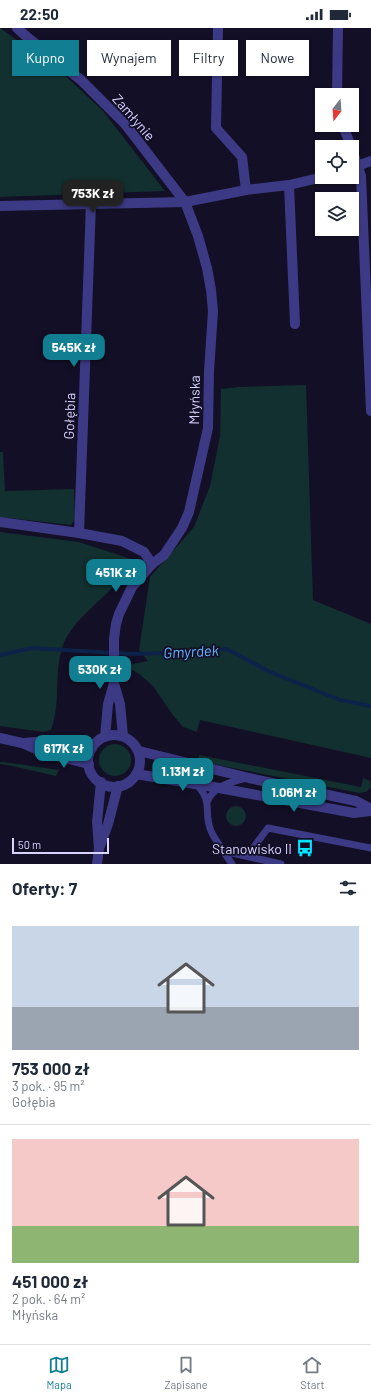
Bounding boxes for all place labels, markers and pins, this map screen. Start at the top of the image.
pin: 753K zł [56,180,130,214]
pin: 545K zł [37,334,111,368]
pin: 451K zł [79,559,153,593]
pin: 530K zł [63,656,137,690]
pin: 617K zł [27,735,101,769]
pin: 1.13M zł [142,758,224,792]
pin: 1.06M zł [253,779,335,813]
bus stop icon: Stanowisko II [295,838,315,858]
place label: Stanowisko II [212,840,292,857]

